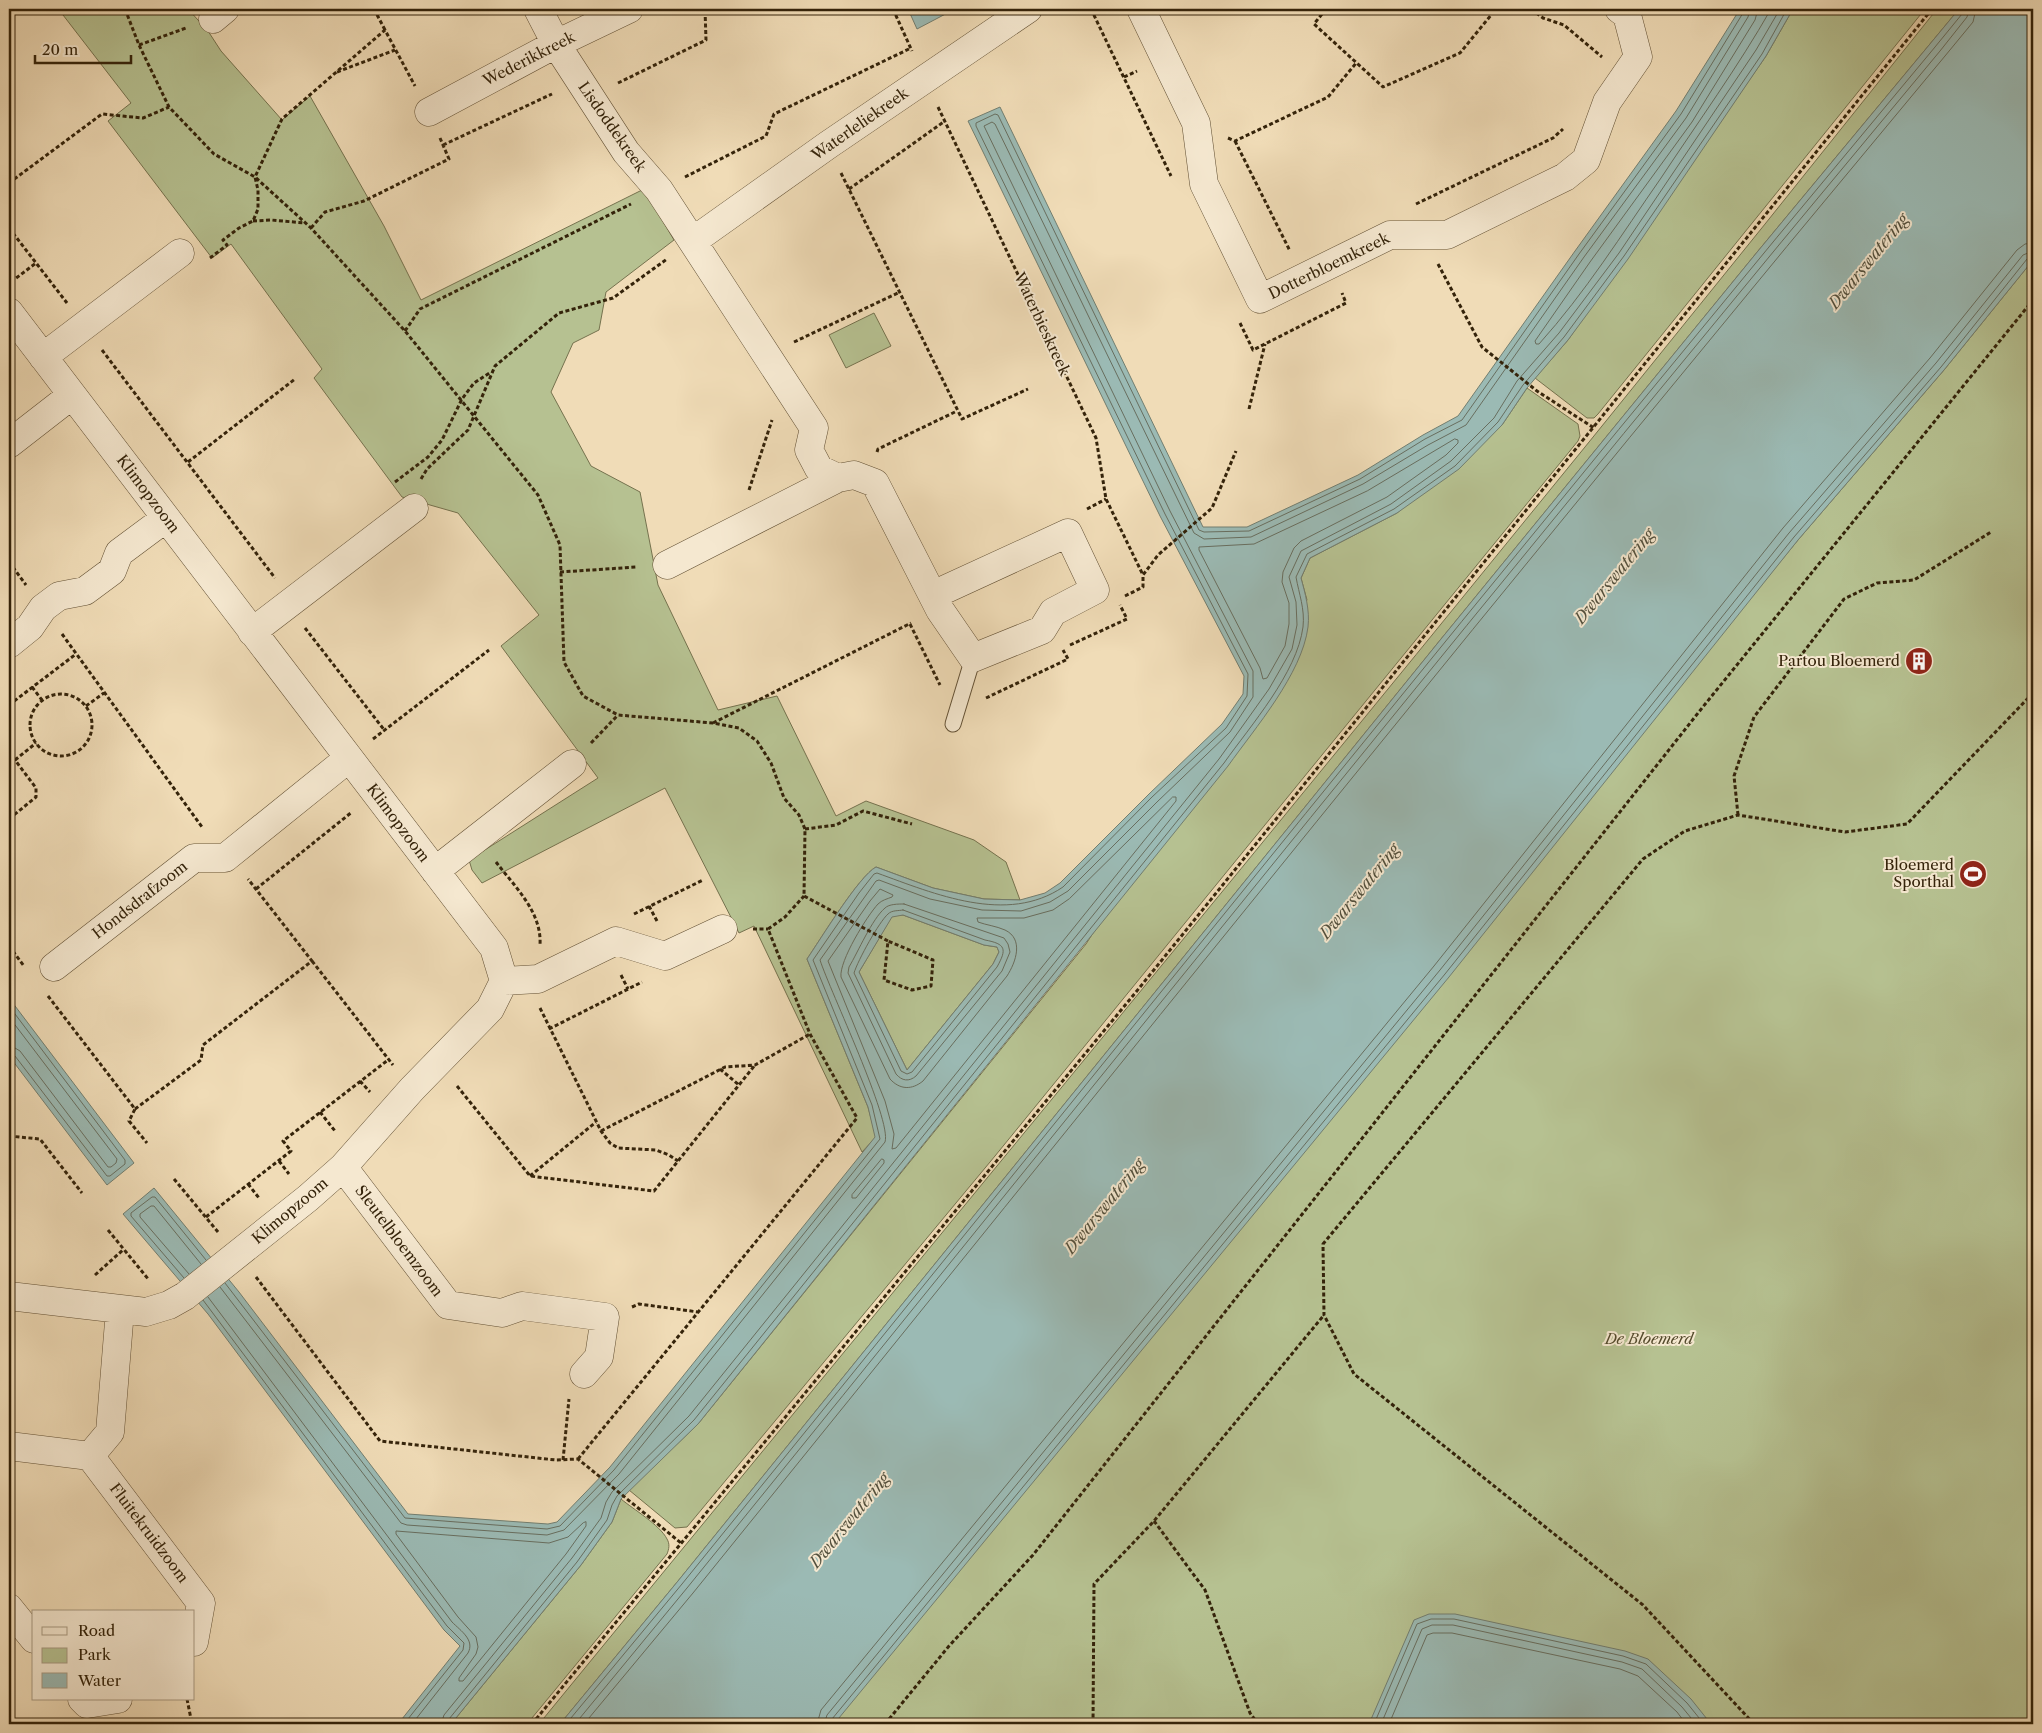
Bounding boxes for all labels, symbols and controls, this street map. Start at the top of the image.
street label: Wederikkreek [479,27,579,90]
scale bar [35,32,131,64]
text: 20 m [42,40,78,59]
street label: Lisdoddekreek [574,78,651,177]
street label: Waterleliekreek [807,82,913,165]
water label: Dwarswatering [1822,208,1914,314]
street label: Dotterbloemkreek [1265,227,1393,303]
street label: Waterbieskreek [1010,268,1075,380]
street label: Klimopzoom [113,451,184,537]
water label: Dwarswatering [1568,523,1660,629]
building icon: Partou Bloemerd [1904,646,1934,676]
place label: Partou Bloemerd [1778,651,1900,670]
street label: Klimopzoom [363,780,434,866]
water label: Dwarswatering [1313,838,1405,944]
place label: Bloemerd Sporthal [1884,855,1955,891]
street label: Hondsdrafzoom [88,857,191,943]
sports icon: Bloemerd Sporthal [1958,859,1988,889]
water label: Dwarswatering [1058,1153,1150,1259]
street label: Klimopzoom [248,1173,332,1248]
street label: Sleutelbloemzoom [351,1181,447,1300]
park label: De Bloemerd [1604,1329,1695,1348]
water label: Dwarswatering [803,1467,895,1573]
street label: Fluitekruidzoom [106,1479,193,1586]
legend [32,1610,195,1700]
text: Road [78,1621,115,1640]
text: Park [78,1645,112,1664]
text: Water [77,1671,122,1690]

